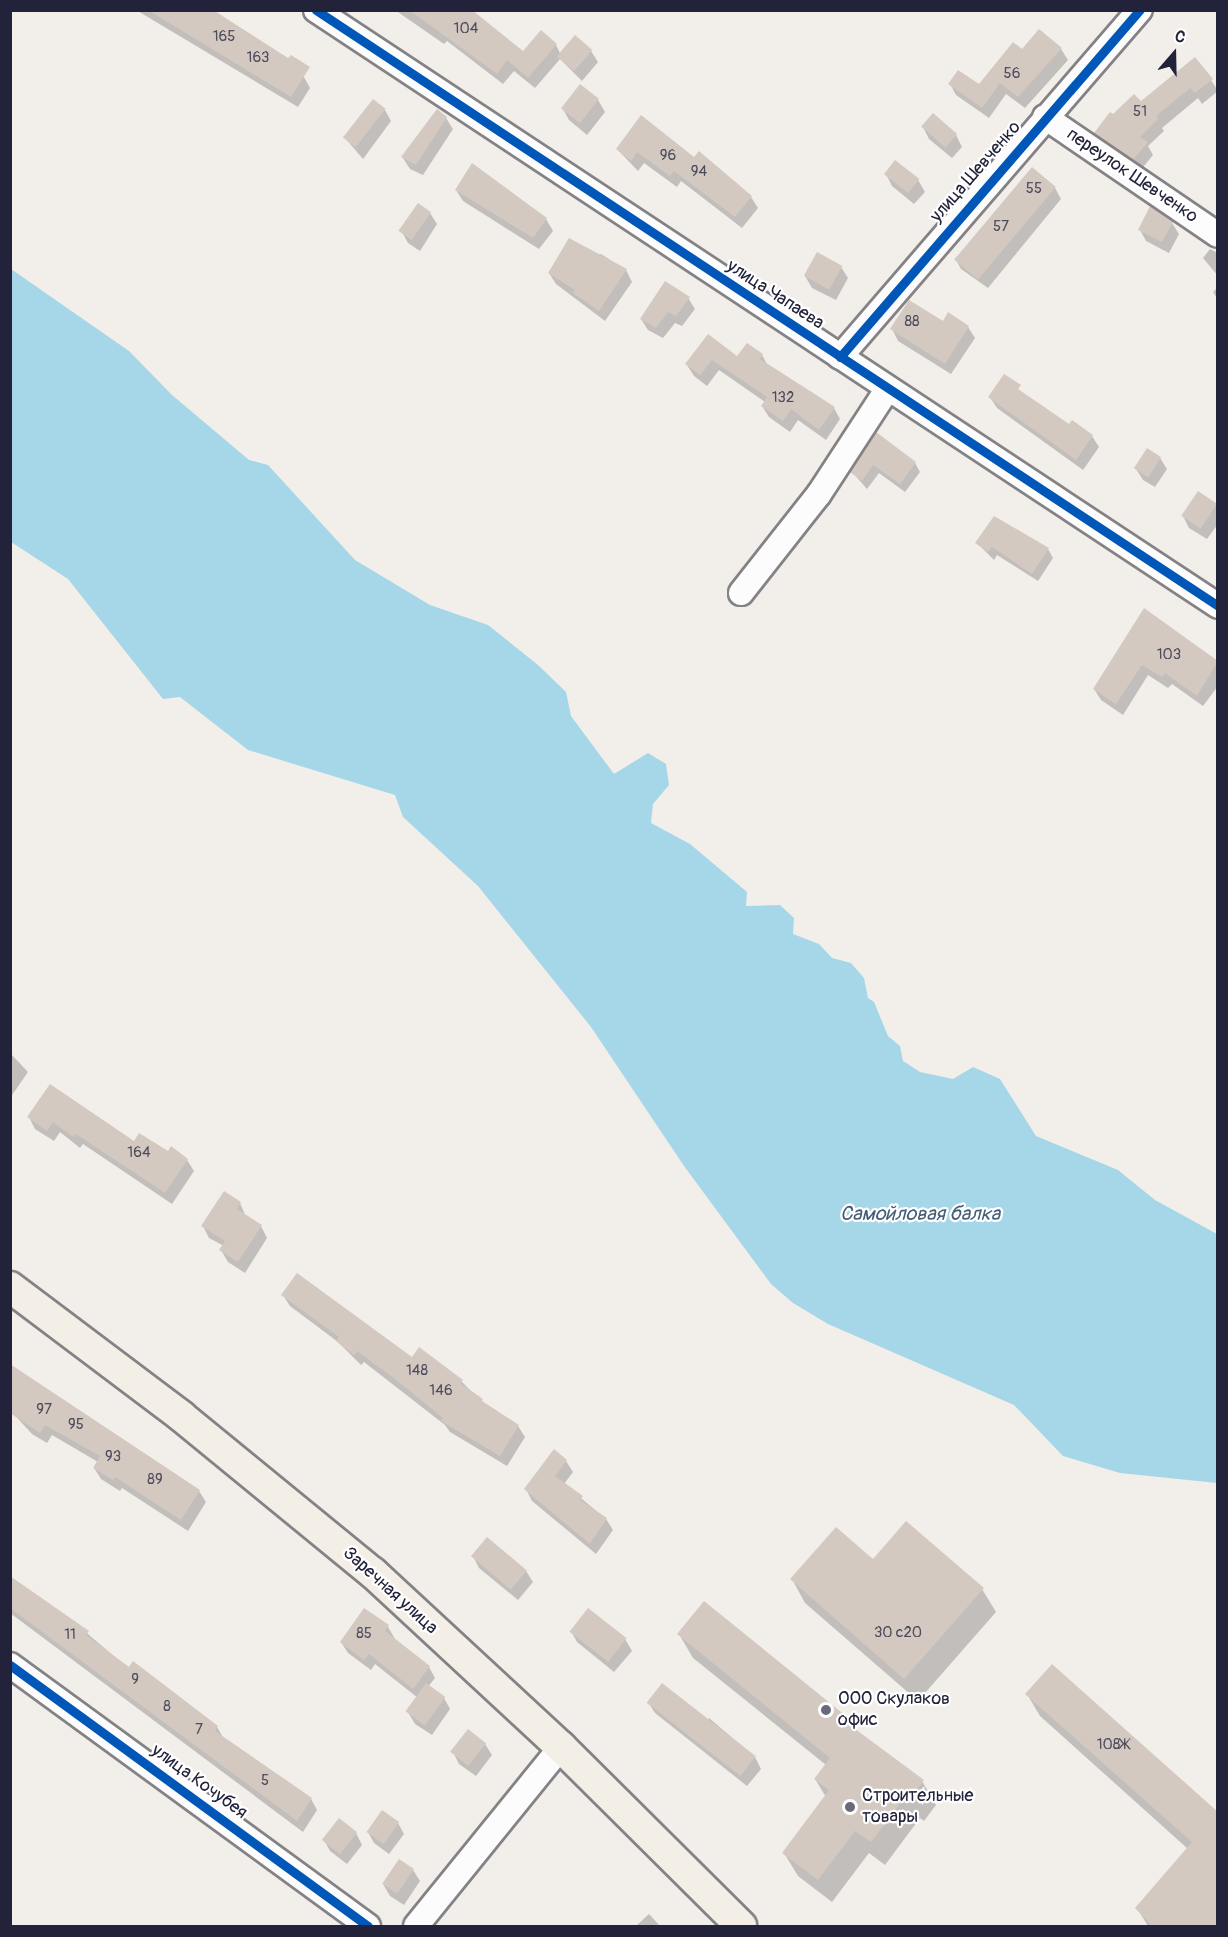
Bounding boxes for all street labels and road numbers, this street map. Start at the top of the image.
street label: улица Шевченко [926,117,1026,227]
street label: переулок Шевченко [1062,124,1202,228]
street label: улица Чапаева [722,256,828,334]
street label: Заречная улица [338,1543,442,1639]
street label: улица Кочубея [147,1740,251,1824]

